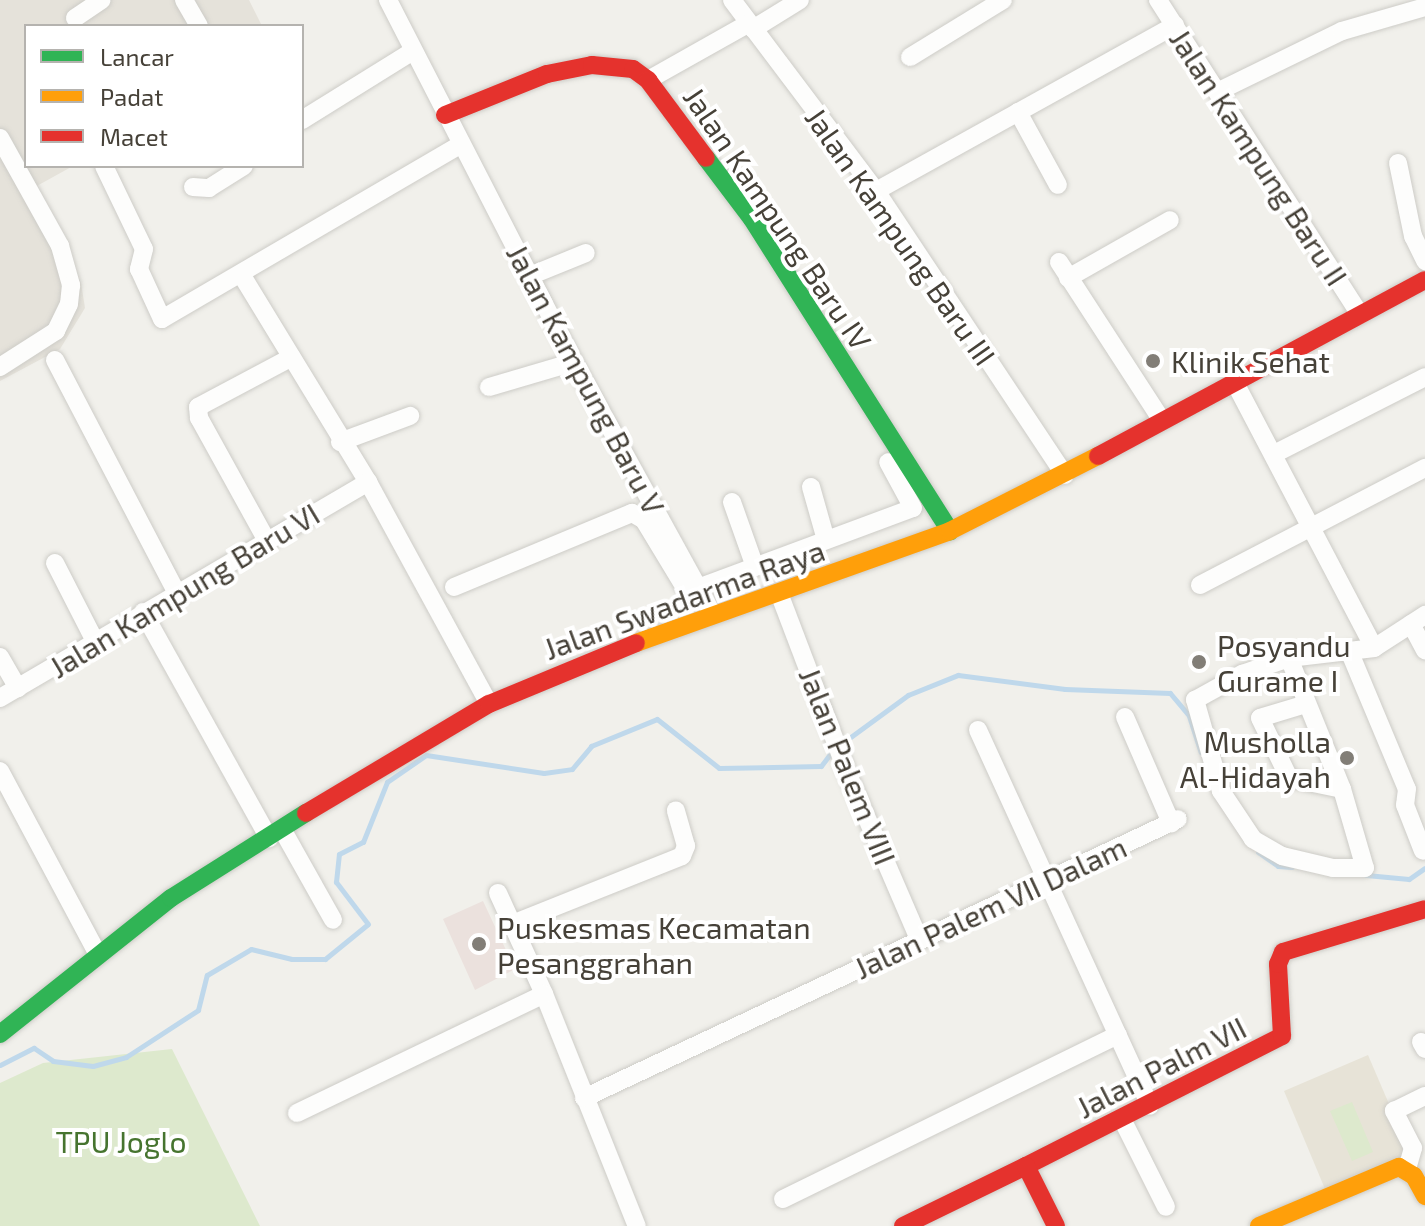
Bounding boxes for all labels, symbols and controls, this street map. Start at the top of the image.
street label: Jalan Kampung Baru II [1163,22,1355,292]
legend [24,24,304,168]
text: Lancar [100,42,174,71]
street label: Jalan Kampung Baru IV [677,80,879,356]
text: Padat [100,82,163,111]
street label: Jalan Kampung Baru III [798,100,1004,372]
text: Macet [100,122,168,151]
street label: Jalan Kampung Baru V [499,238,673,520]
place label: Klinik Sehat [1171,343,1330,379]
marker: Klinik Sehat [1142,350,1164,372]
street label: Jalan Kampung Baru VI [42,495,326,685]
street label: Jalan Swadarma Raya [539,531,829,667]
place label: Posyandu Gurame I [1217,627,1351,698]
marker: Posyandu Gurame I [1188,651,1210,673]
street label: Jalan Palem VIII [792,662,904,870]
place label: Musholla Al-Hidayah [1180,723,1331,794]
marker: Musholla Al-Hidayah [1338,749,1356,767]
street label: Jalan Palem VII Dalam [848,828,1132,986]
place label: Puskesmas Kecamatan Pesanggrahan [497,909,811,980]
marker: Puskesmas Kecamatan Pesanggrahan [468,933,490,955]
street label: Jalan Palm VII [1070,1009,1252,1125]
park label: TPU Joglo [55,1123,187,1159]

